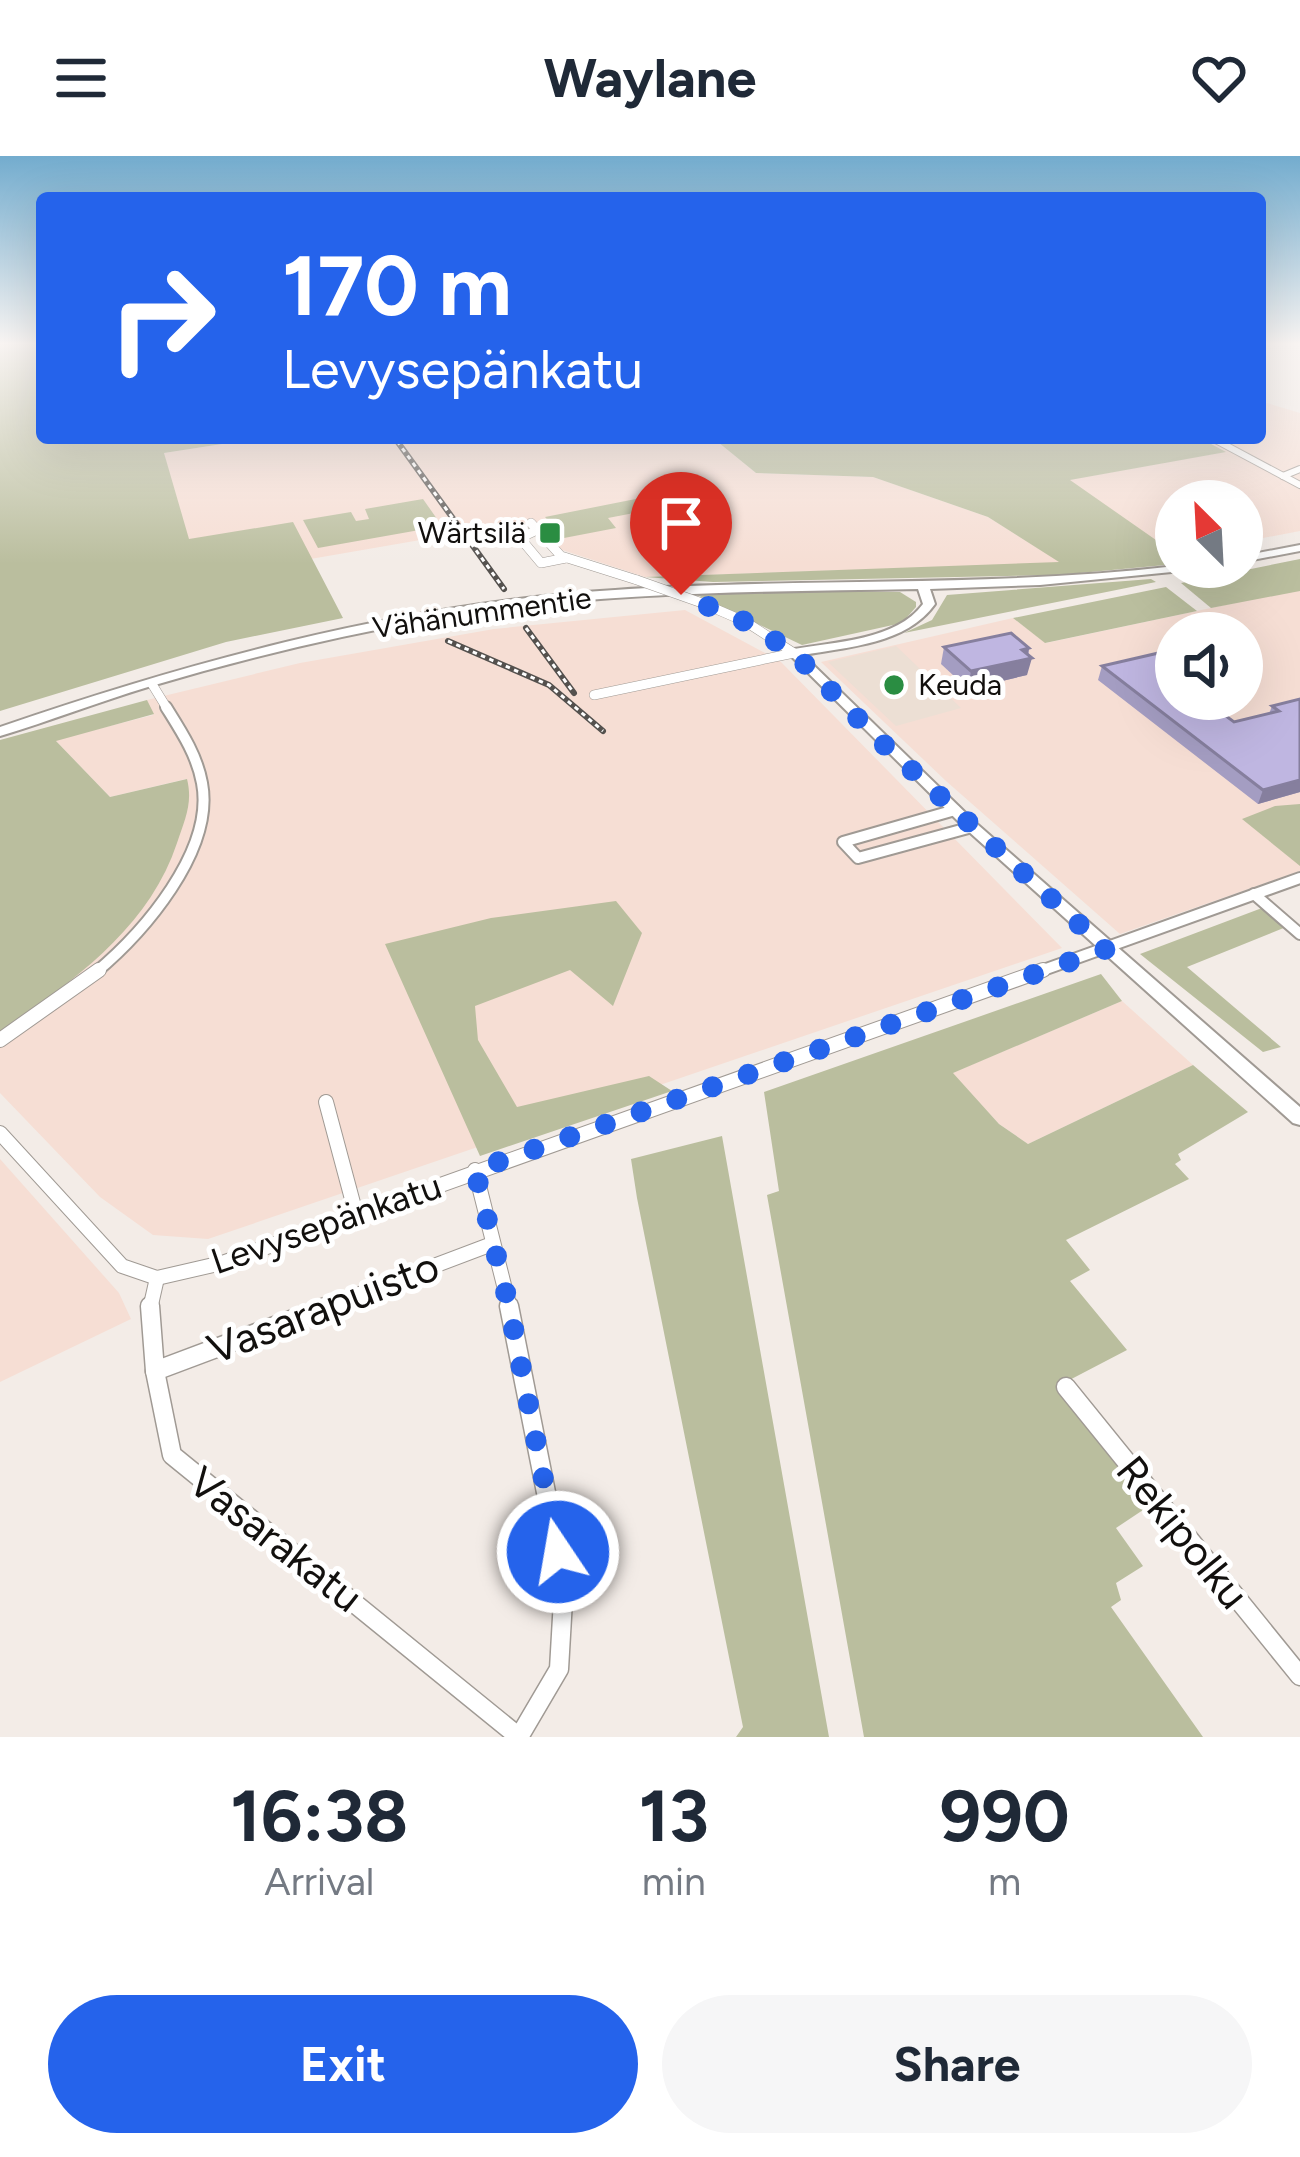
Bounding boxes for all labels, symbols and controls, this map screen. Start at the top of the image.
icon: menu [48,45,114,111]
icon: heart [1186,45,1252,111]
text: Waylane [544,46,756,111]
text: 170 m [282,235,512,336]
icon: right [84,240,240,396]
text: Levysepänkatu [282,337,643,402]
pin [630,472,732,595]
north arrow [1155,480,1263,588]
map controls [1155,480,1263,720]
icon: arrive [648,490,714,556]
place label: Wärtsilä [418,514,526,551]
marker: Wärtsilä [537,520,563,546]
street label: Vähänummentie [370,579,594,646]
button: sound [1155,612,1263,720]
place label: Keuda [918,666,1002,703]
marker: Keuda [881,672,907,698]
street label: Levysepänkatu [205,1164,447,1283]
street label: Vasarapuisto [201,1240,446,1375]
street label: Rekipolku [1106,1446,1260,1619]
street label: Vasarakatu [179,1456,373,1623]
position arrow [495,1489,621,1615]
text: 16:38 [230,1773,408,1859]
text: 13 [639,1773,709,1859]
text: 990 [939,1773,1070,1859]
text: Arrival [264,1858,374,1905]
text: min [642,1858,706,1905]
text: m [988,1858,1021,1905]
button: Exit [48,1995,638,2133]
button: Share [662,1995,1252,2133]

